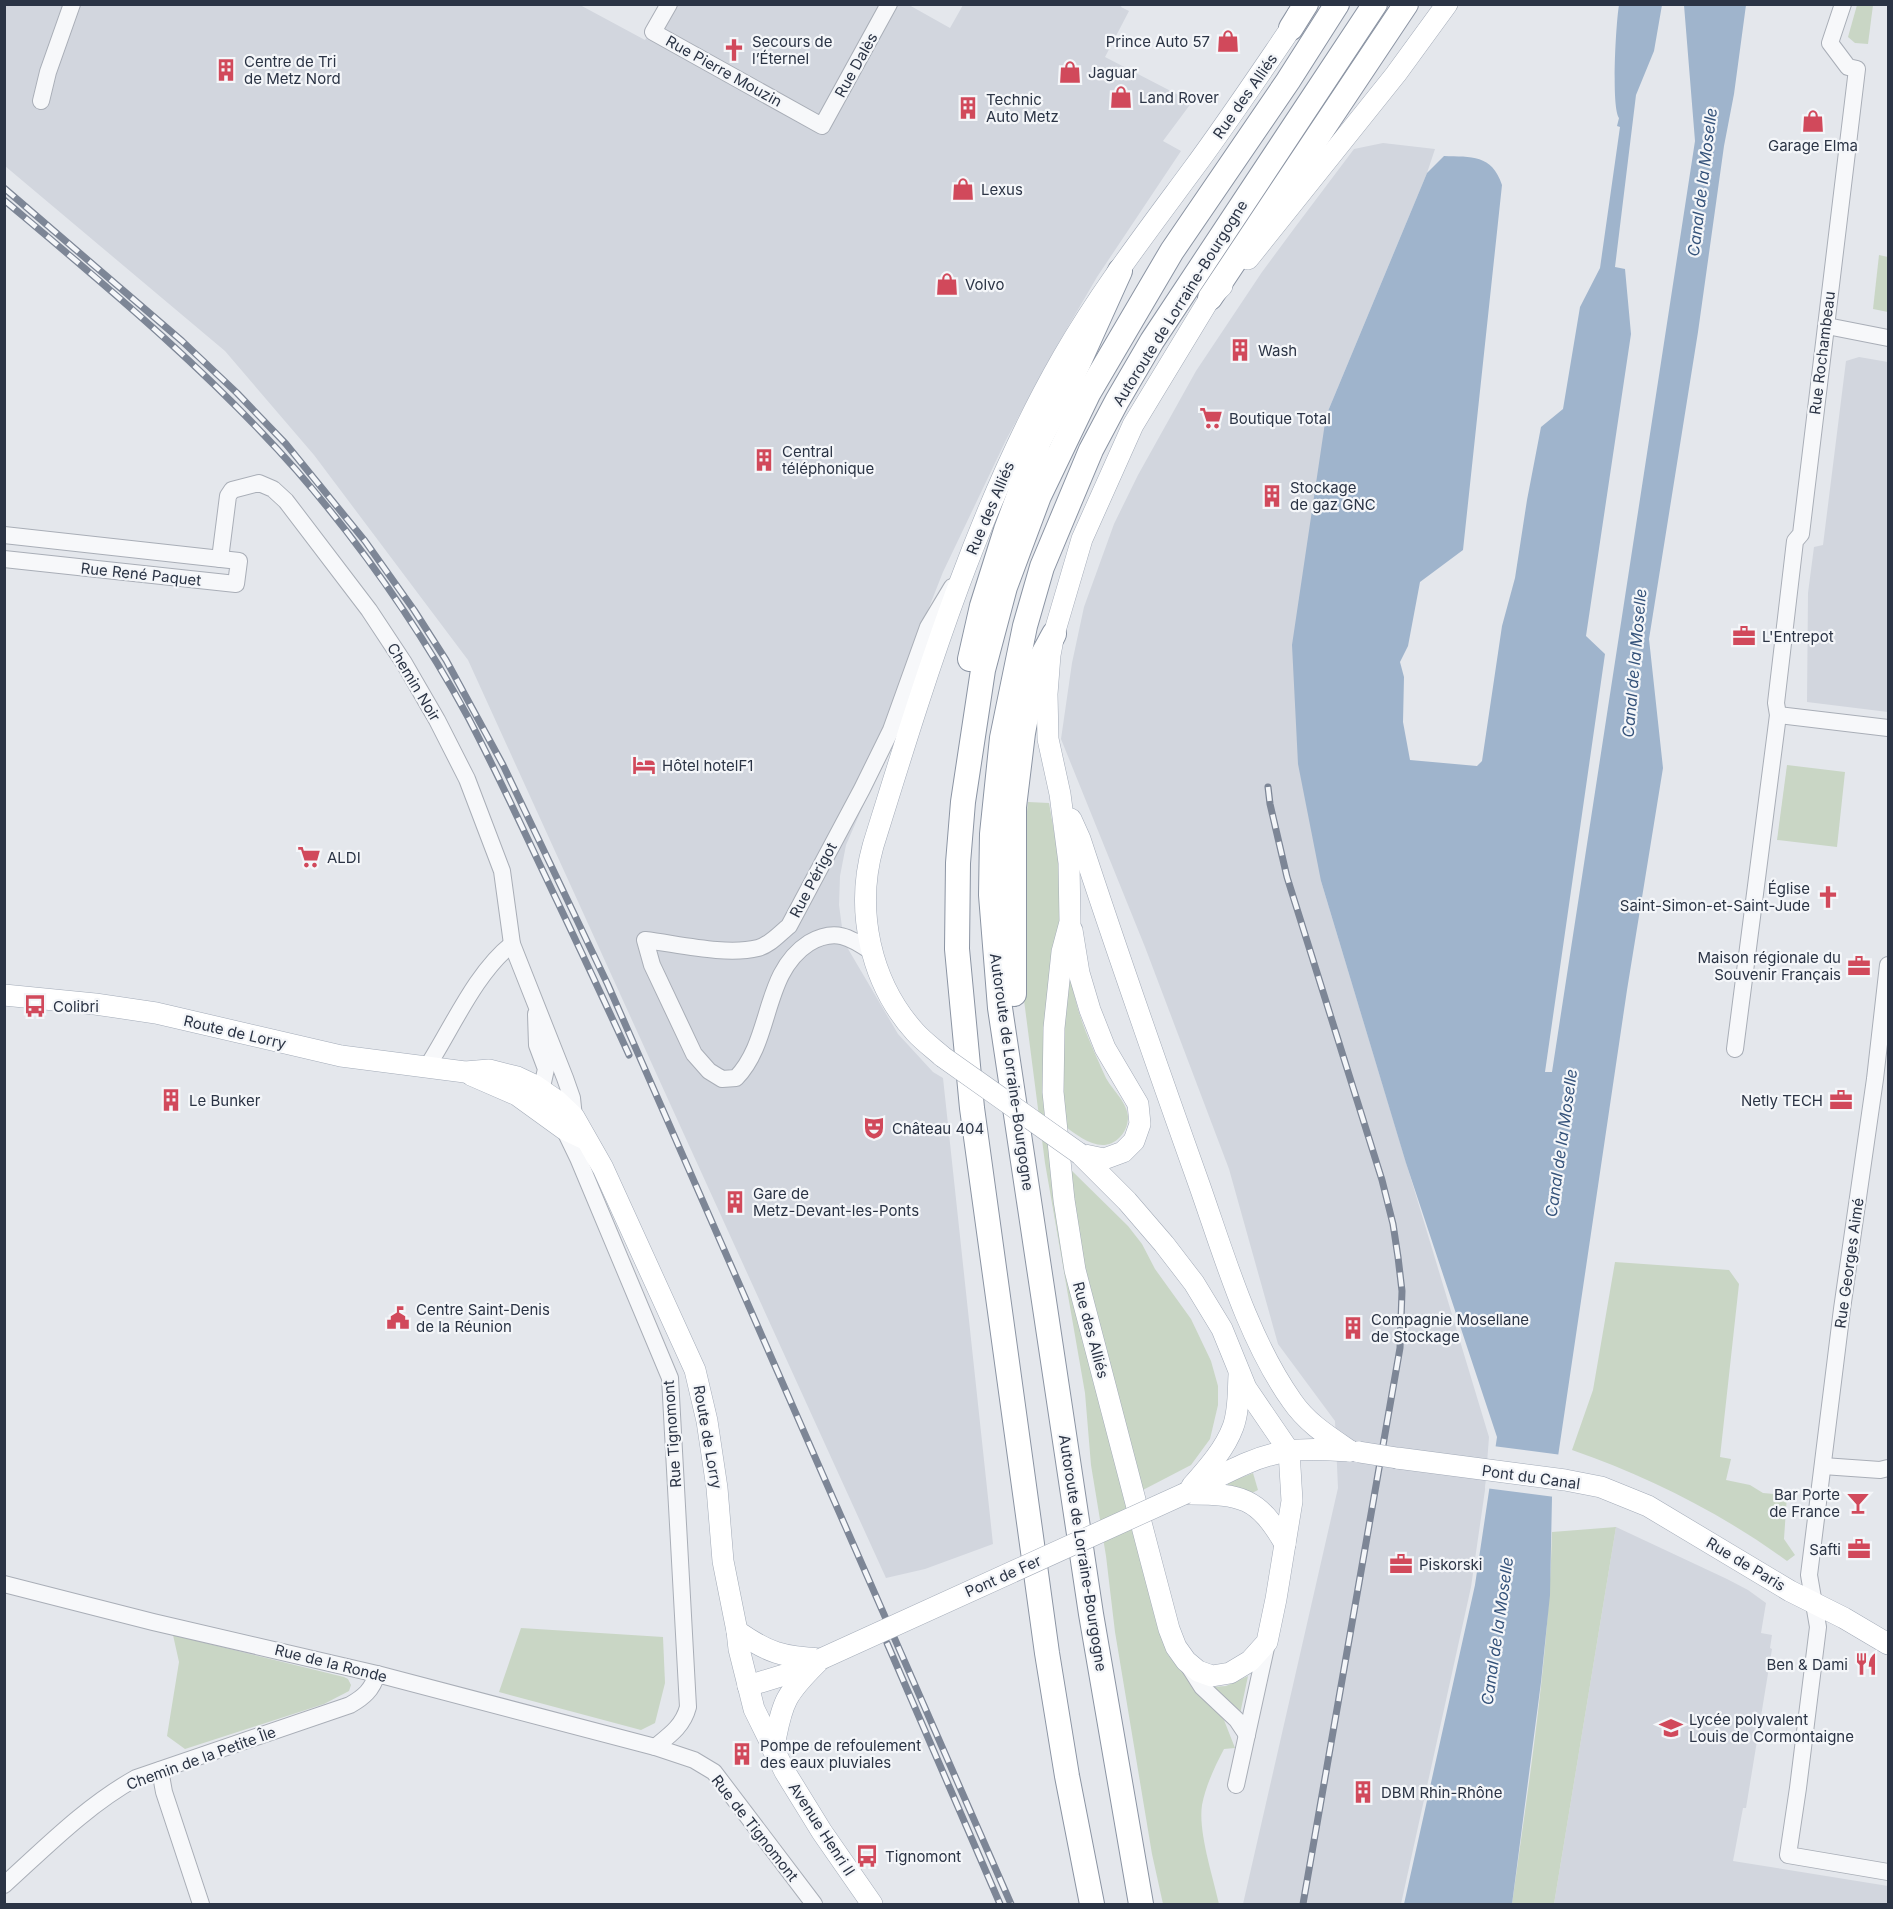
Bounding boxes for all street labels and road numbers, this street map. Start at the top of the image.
street label: Rue Dalès [830,29,882,101]
street label: Rue Pierre Mouzin [663,31,785,111]
street label: Rue des Alliés [1209,50,1281,142]
street label: Autoroute de Lorraine-Bourgogne [1108,196,1252,410]
street label: Rue Rochambeau [1805,290,1839,416]
street label: Rue des Alliés [962,458,1018,557]
street label: Rue René Paquet [80,558,202,590]
street label: Chemin Noir [383,639,445,725]
street label: Rue Périgot [785,839,841,921]
street label: Autoroute de Lorraine-Bourgogne [986,952,1038,1192]
street label: Route de Lorry [182,1011,289,1053]
street label: Rue Georges Aimé [1830,1196,1868,1330]
street label: Rue des Alliés [1069,1280,1113,1381]
street label: Rue Tignomont [659,1379,685,1488]
street label: Route de Lorry [690,1384,727,1491]
street label: Autoroute de Lorraine-Bourgogne [1055,1433,1111,1673]
street label: Pont du Canal [1481,1461,1581,1493]
street label: Rue de Paris [1703,1533,1789,1595]
street label: Pont de Fer [962,1551,1044,1601]
street label: Rue de la Ronde [273,1640,389,1686]
street label: Chemin de la Petite Île [124,1722,278,1794]
street label: Rue de Tignomont [708,1771,803,1885]
street label: Avenue Henri II [785,1779,859,1879]

